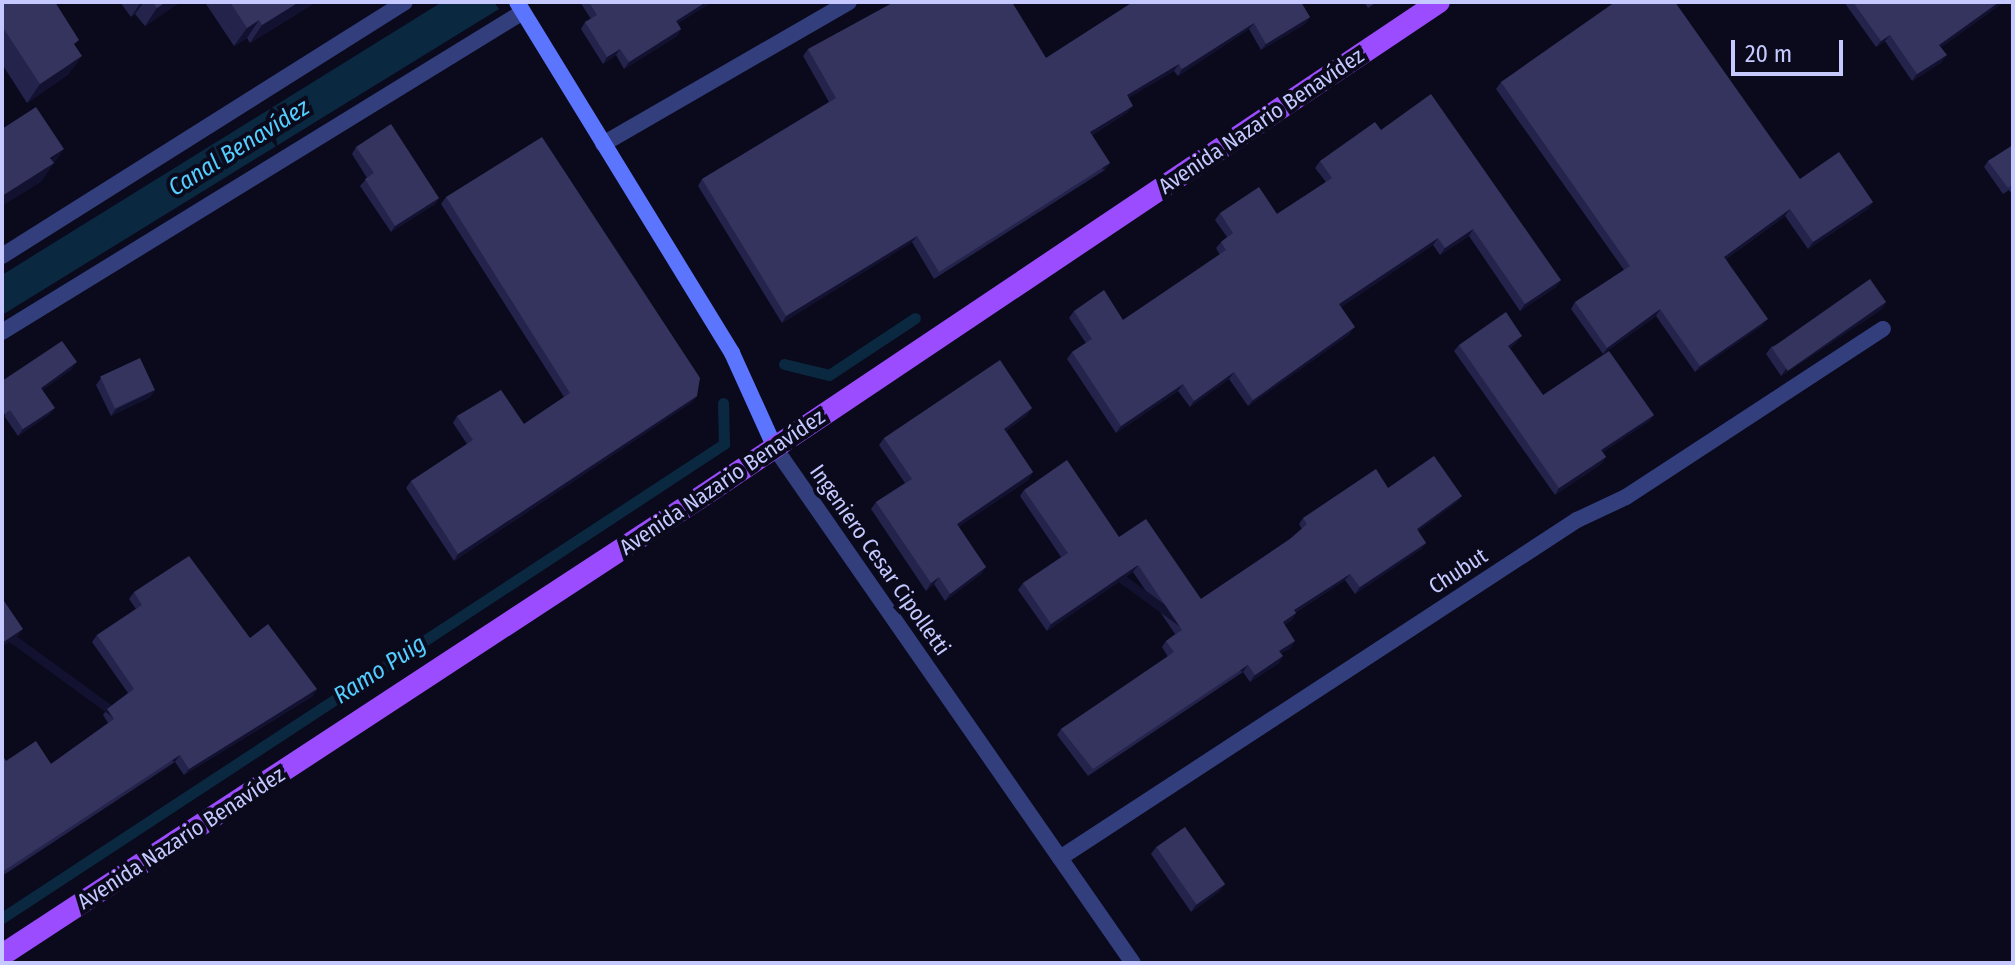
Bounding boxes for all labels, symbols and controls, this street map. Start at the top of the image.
scale bar [1735,24,1847,74]
text: 20 m [1745,40,1792,68]
street label: Avenida Nazario Benavídez [1153,42,1369,200]
water label: Canal Benavídez [163,93,315,203]
street label: Avenida Nazario Benavídez [614,403,830,561]
street label: Ingeniero Cesar Cipolletti [804,460,956,660]
street label: Chubut [1424,542,1492,600]
water label: Ramo Puig [328,630,432,710]
street label: Avenida Nazario Benavídez [72,761,290,915]

